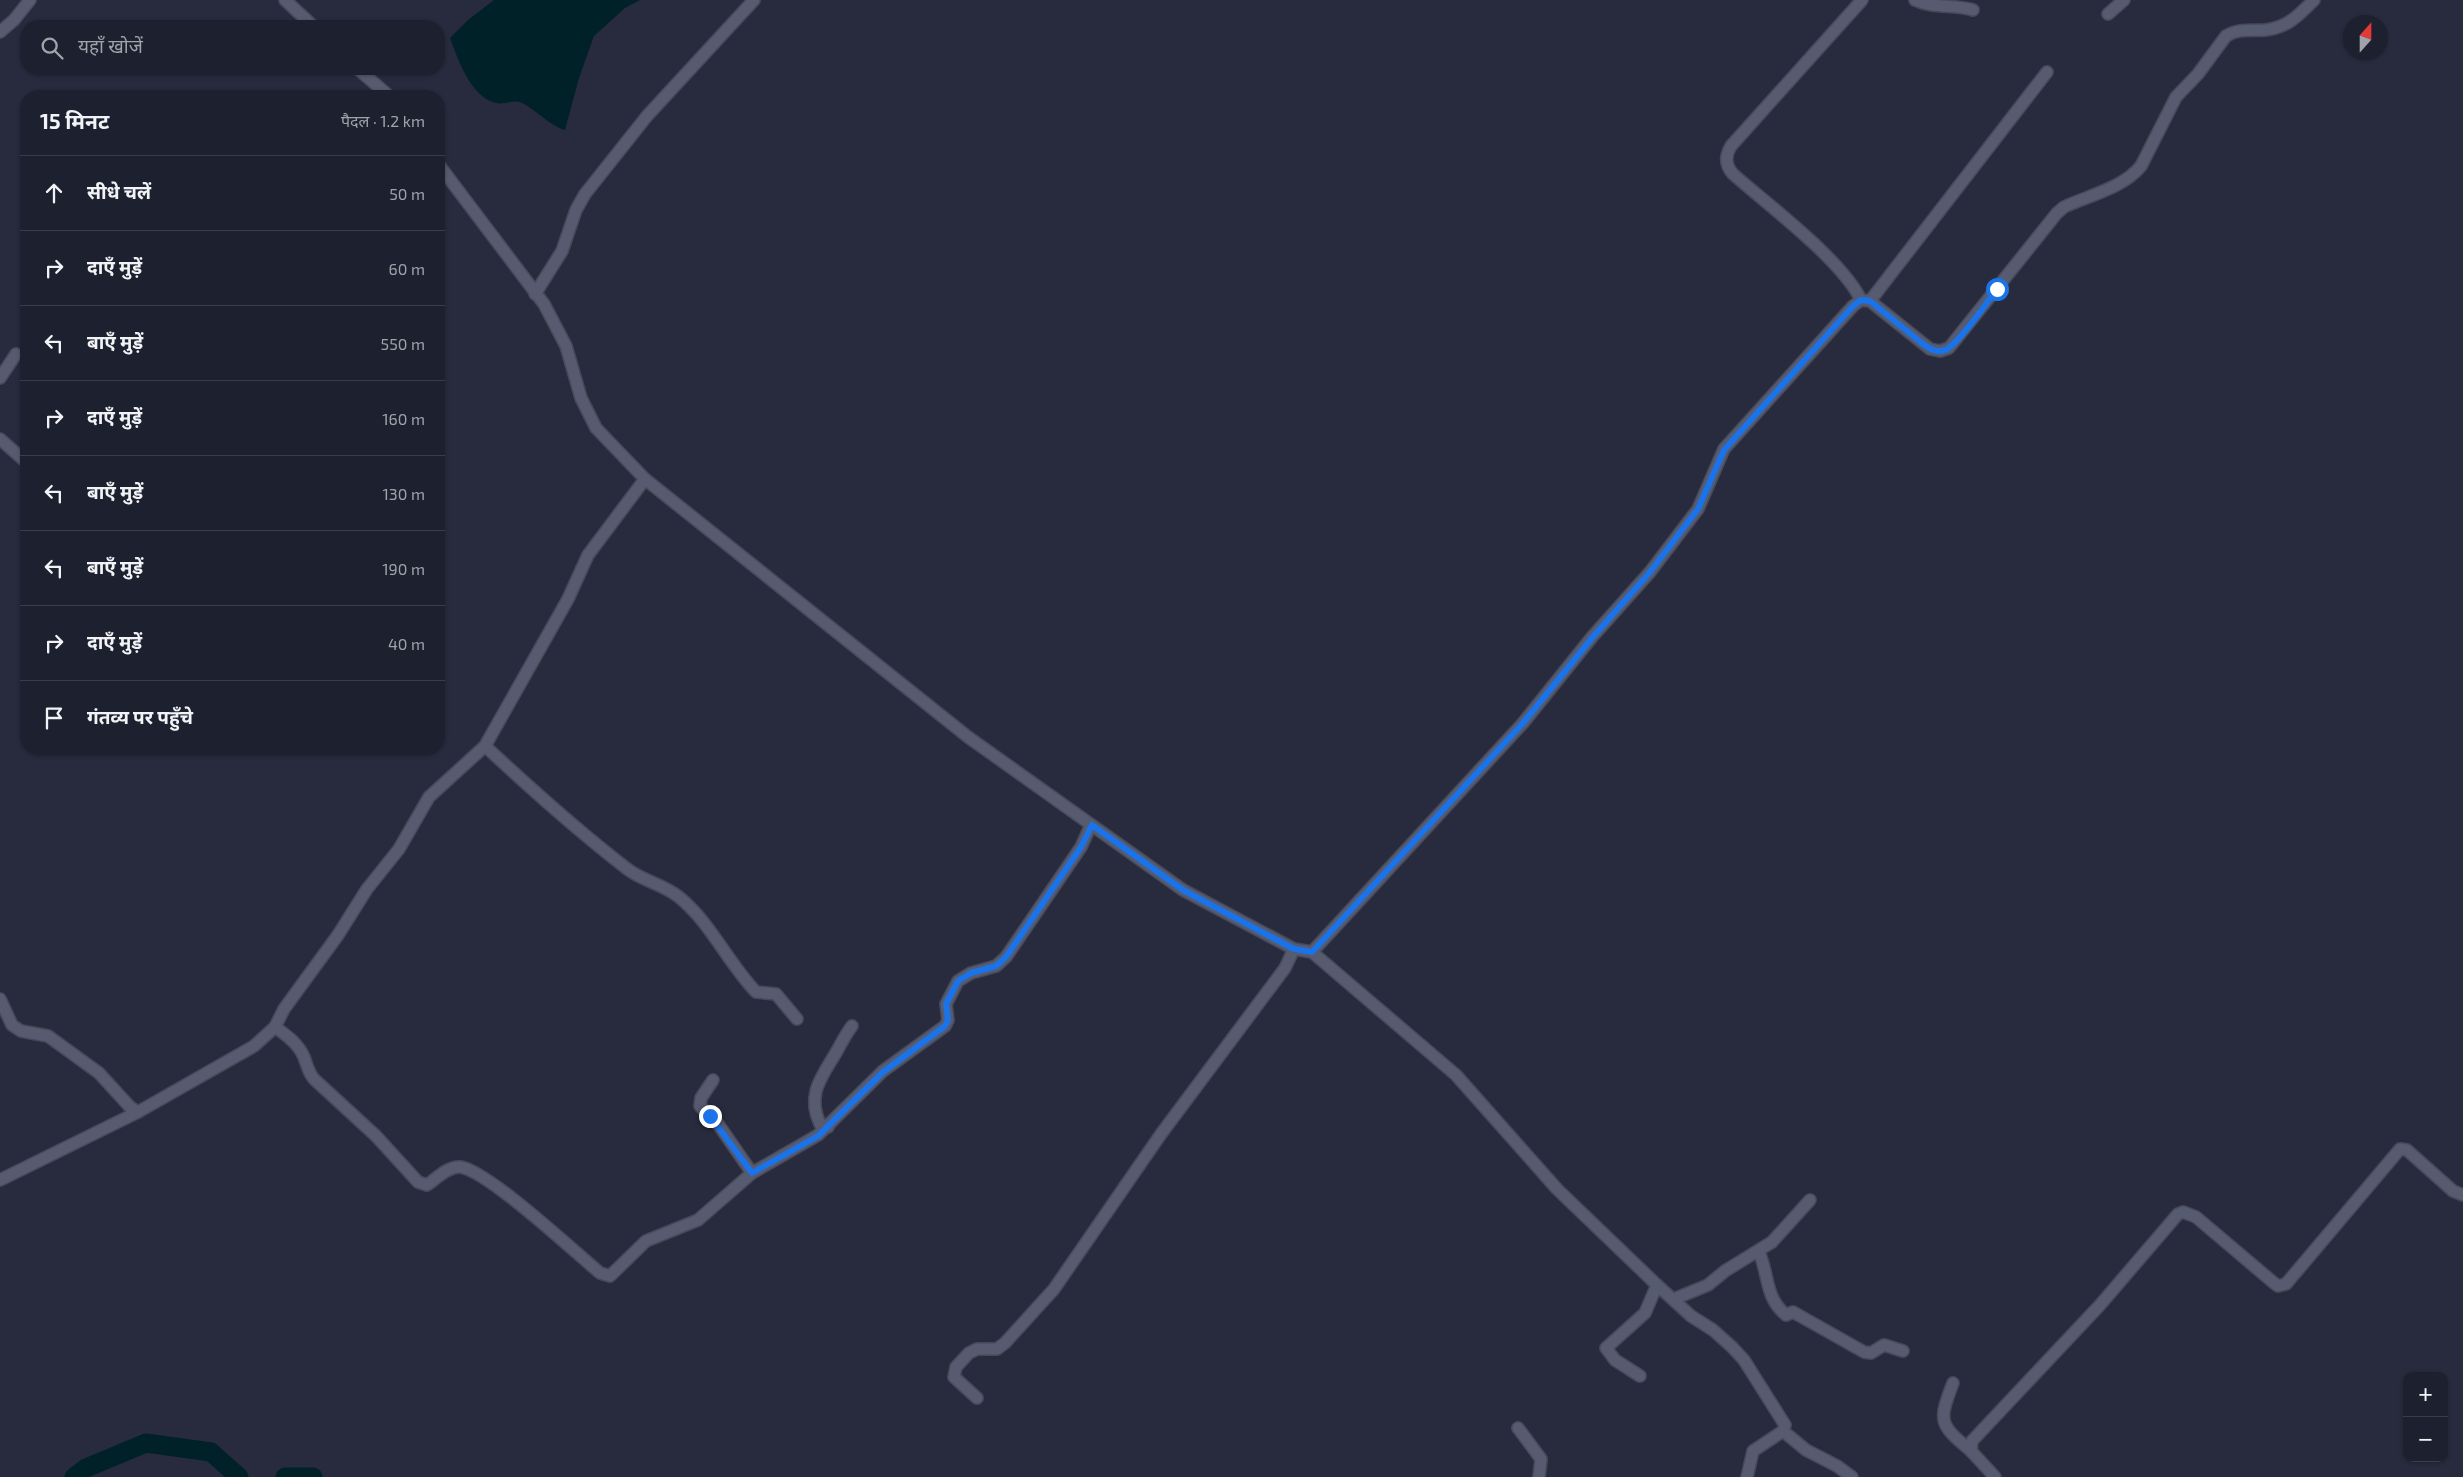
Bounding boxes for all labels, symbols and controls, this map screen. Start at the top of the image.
north arrow [2343,15,2388,60]
search box [20,20,445,75]
icon: search [38,34,66,62]
text: यहाँ खोजें [78,34,143,57]
text: 15 मिनट [40,108,109,133]
text: पैदल · 1.2 km [341,111,425,130]
icon: ahead [40,179,68,207]
text: सीधे चलें [87,180,151,203]
text: 50 m [389,184,425,203]
icon: right [40,254,68,282]
text: दाएँ मुड़ें [87,255,142,278]
text: 60 m [389,259,425,278]
route start [1986,278,2009,301]
icon: left [40,329,68,357]
text: बाएँ मुड़ें [87,330,143,353]
text: 550 m [381,334,425,353]
icon: right [40,404,68,432]
text: दाएँ मुड़ें [87,405,142,428]
text: 160 m [382,409,425,428]
icon: left [40,479,68,507]
text: बाएँ मुड़ें [87,480,143,503]
text: 130 m [383,484,425,503]
icon: left [40,554,68,582]
text: बाएँ मुड़ें [87,555,143,578]
text: 190 m [382,559,425,578]
icon: right [40,629,68,657]
text: दाएँ मुड़ें [87,630,142,653]
text: 40 m [388,634,425,653]
icon: arrive [40,704,68,732]
text: गंतव्य पर पहुँचे [87,705,193,728]
route end [699,1105,722,1128]
map controls [2403,1372,2448,1462]
button: + [2403,1372,2448,1417]
button: − [2403,1417,2448,1462]

